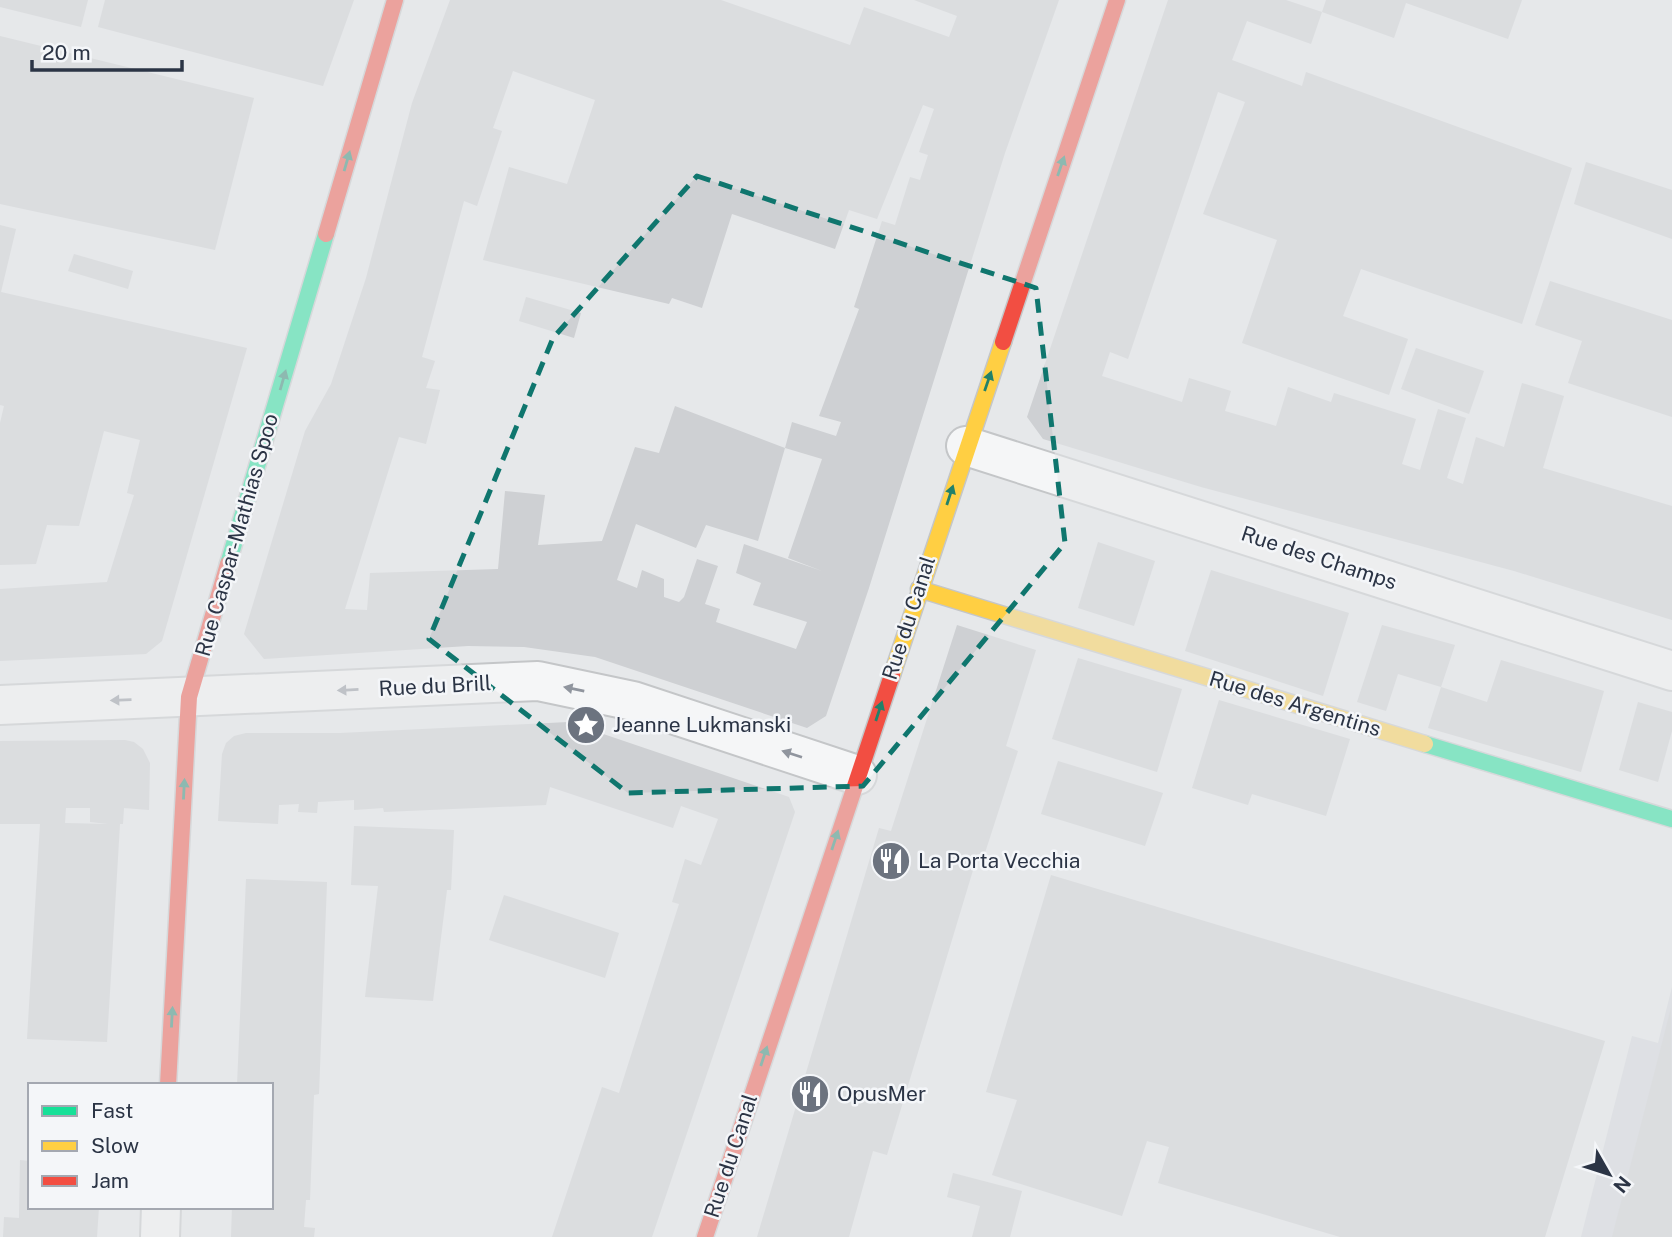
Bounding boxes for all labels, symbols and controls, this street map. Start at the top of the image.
scale bar [32,28,182,72]
text: 20 m [42,40,91,65]
one-way arrow [343,151,353,172]
one-way arrow [1056,155,1067,176]
one-way arrow [278,369,288,390]
one-way arrow [983,371,994,392]
street label: Rue Caspar-Mathias Spoo [190,411,283,659]
one-way arrow [945,484,956,505]
street label: Rue des Champs [1238,521,1400,594]
street label: Rue du Canal [877,553,940,683]
street label: Rue des Argentins [1206,666,1384,742]
street label: Rue du Brill [378,670,492,701]
one-way arrow [563,683,585,694]
one-way arrow [337,684,359,695]
one-way arrow [109,695,131,706]
one-way arrow [874,700,885,721]
place icon: Jeanne Lukmanski [565,704,607,746]
place label: Jeanne Lukmanski [613,712,791,737]
one-way arrow [781,748,802,759]
one-way arrow [179,778,190,800]
one-way arrow [831,829,841,850]
restaurant icon: La Porta Vecchia [870,840,912,882]
place label: La Porta Vecchia [918,848,1080,873]
one-way arrow [167,1005,178,1027]
one-way arrow [760,1045,770,1066]
restaurant icon: OpusMer [789,1073,831,1115]
place label: OpusMer [837,1081,926,1106]
legend [28,1083,273,1209]
street label: Rue du Canal [699,1091,762,1221]
text: Fast [91,1098,133,1123]
text: Slow [91,1133,139,1158]
north arrow [1574,1139,1644,1209]
text: Jam [91,1168,129,1193]
text: N [1609,1172,1635,1197]

